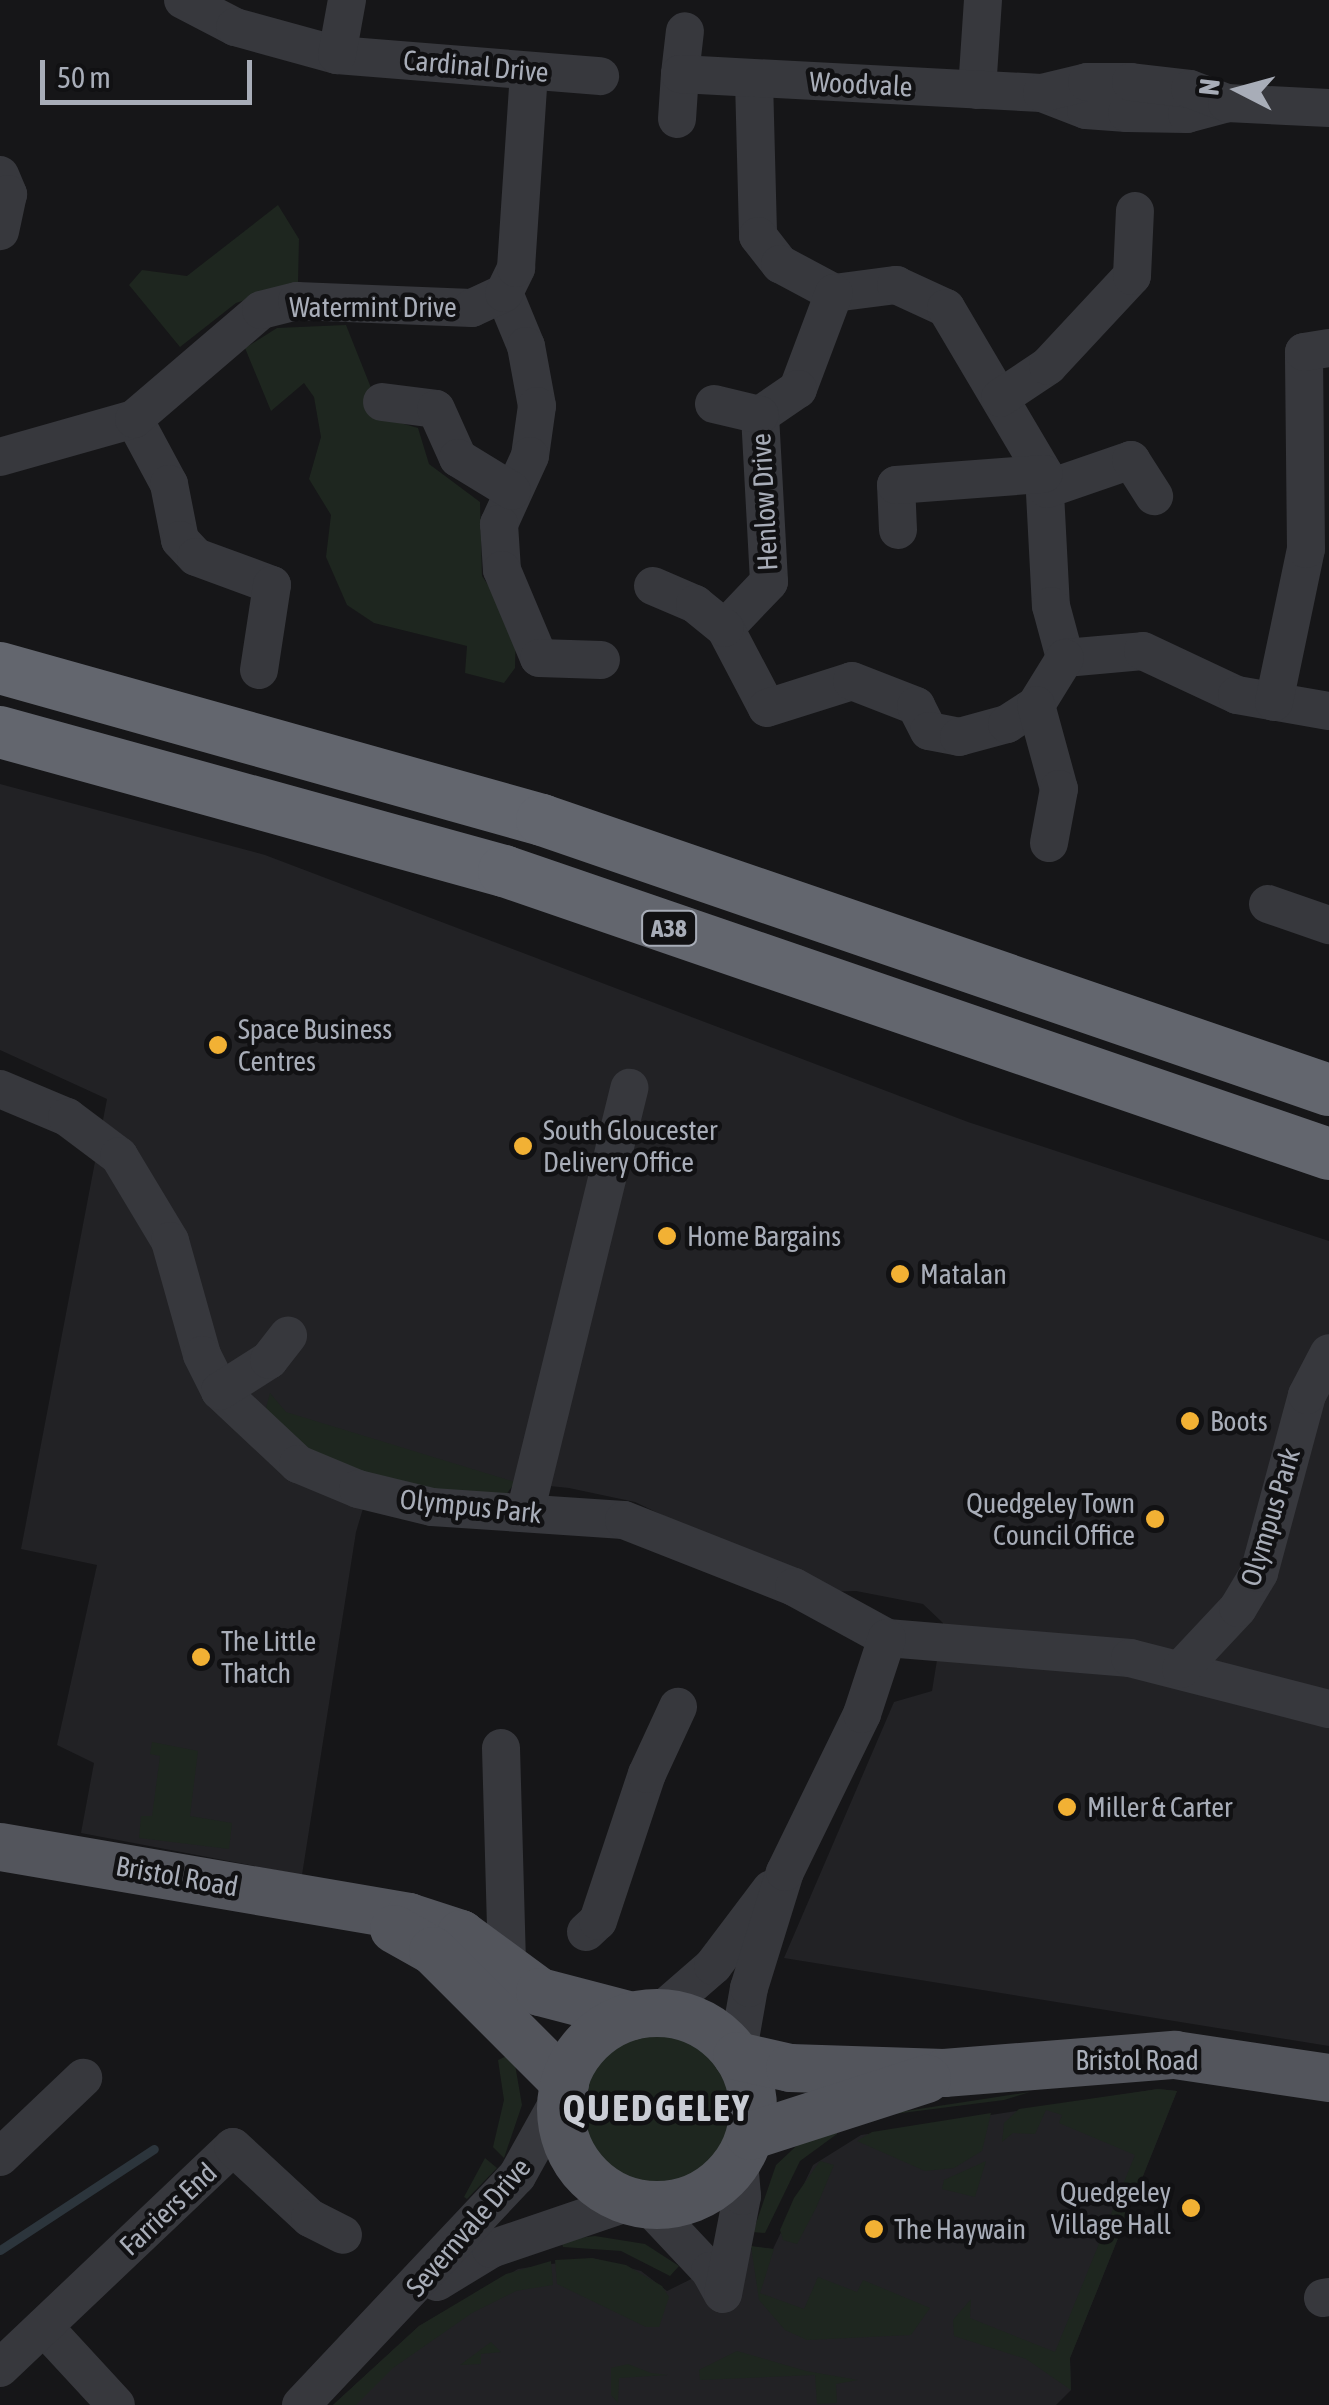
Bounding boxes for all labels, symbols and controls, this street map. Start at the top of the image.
scale bar [45,40,258,102]
north arrow [1189,40,1289,140]
street label: Cardinal Drive [402,43,550,89]
text: 50 m [57,60,111,94]
street label: Woodvale [809,65,913,103]
text: N [1192,77,1226,97]
street label: Watermint Drive [289,290,457,324]
street label: Henlow Drive [744,432,784,572]
road number: A38 [639,908,699,948]
place label: Space Business Centres [238,1012,392,1078]
marker: Space Business Centres [207,1034,229,1056]
place label: South Gloucester Delivery Office [543,1113,717,1179]
marker: South Gloucester Delivery Office [512,1135,534,1157]
place label: Home Bargains [687,1219,841,1253]
marker: Home Bargains [656,1225,678,1247]
place label: Matalan [920,1257,1007,1291]
marker: Matalan [889,1263,911,1285]
place label: Boots [1210,1404,1268,1438]
marker: Boots [1179,1410,1201,1432]
street label: Olympus Park [1233,1444,1307,1590]
street label: Olympus Park [398,1482,544,1530]
place label: Quedgeley Town Council Office [966,1486,1135,1552]
marker: Quedgeley Town Council Office [1144,1508,1166,1530]
place label: The Little Thatch [221,1624,316,1690]
marker: The Little Thatch [190,1646,212,1668]
place label: Miller & Carter [1087,1790,1232,1824]
marker: Miller & Carter [1056,1796,1078,1818]
street label: Bristol Road [113,1849,241,1903]
street label: Bristol Road [1075,2043,1199,2077]
district label: QUEDGELEY [563,2085,751,2131]
street label: Severnvale Drive [399,2151,537,2303]
street label: Farriers End [113,2156,223,2262]
place label: Quedgeley Village Hall [1051,2175,1171,2241]
marker: Quedgeley Village Hall [1180,2197,1202,2219]
place label: The Haywain [894,2212,1026,2246]
marker: The Haywain [863,2218,885,2240]

